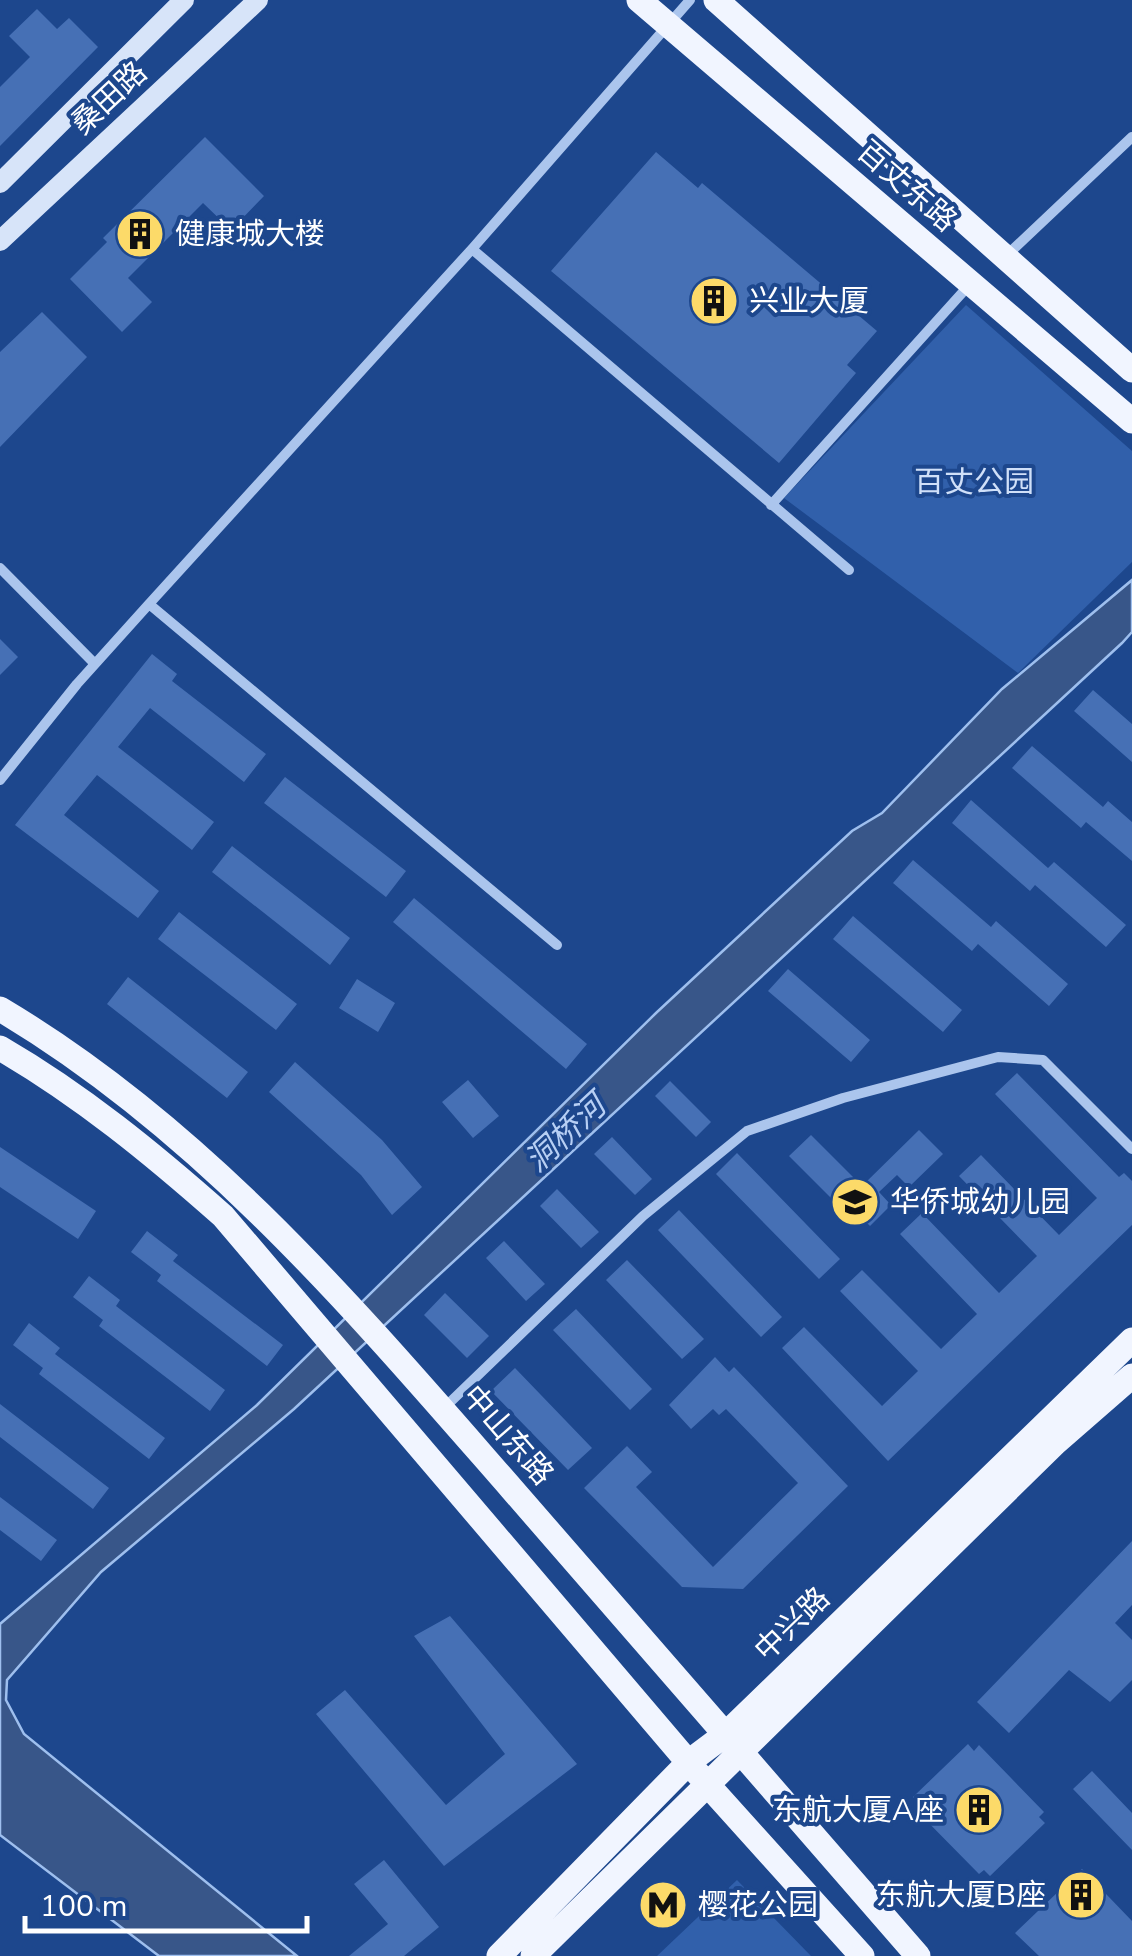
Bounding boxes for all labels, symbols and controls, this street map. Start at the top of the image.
street label: 桑田路 [62,53,156,144]
street label: 百丈东路 [848,132,965,241]
building icon: 健康城大楼 [114,208,166,260]
place label: 健康城大楼 [175,214,325,255]
building icon: 兴业大厦 [688,275,740,327]
place label: 兴业大厦 [749,281,869,322]
park label: 百丈公园 [914,462,1034,503]
water label: 洞桥河 [516,1081,619,1182]
school or university icon: 华侨城幼儿园 [829,1176,881,1228]
place label: 华侨城幼儿园 [890,1182,1070,1223]
street label: 中山东路 [453,1377,562,1494]
street label: 中兴路 [746,1578,839,1670]
building icon: 东航大厦A座 [953,1784,1005,1836]
place label: 东航大厦A座 [772,1790,944,1831]
building icon: 东航大厦B座 [1055,1869,1107,1921]
scale bar [25,1871,308,1933]
place label: 东航大厦B座 [876,1875,1046,1916]
metro station icon: 樱花公园 [637,1879,689,1931]
place label: 樱花公园 [698,1885,818,1926]
text: 100 m [40,1886,127,1927]

